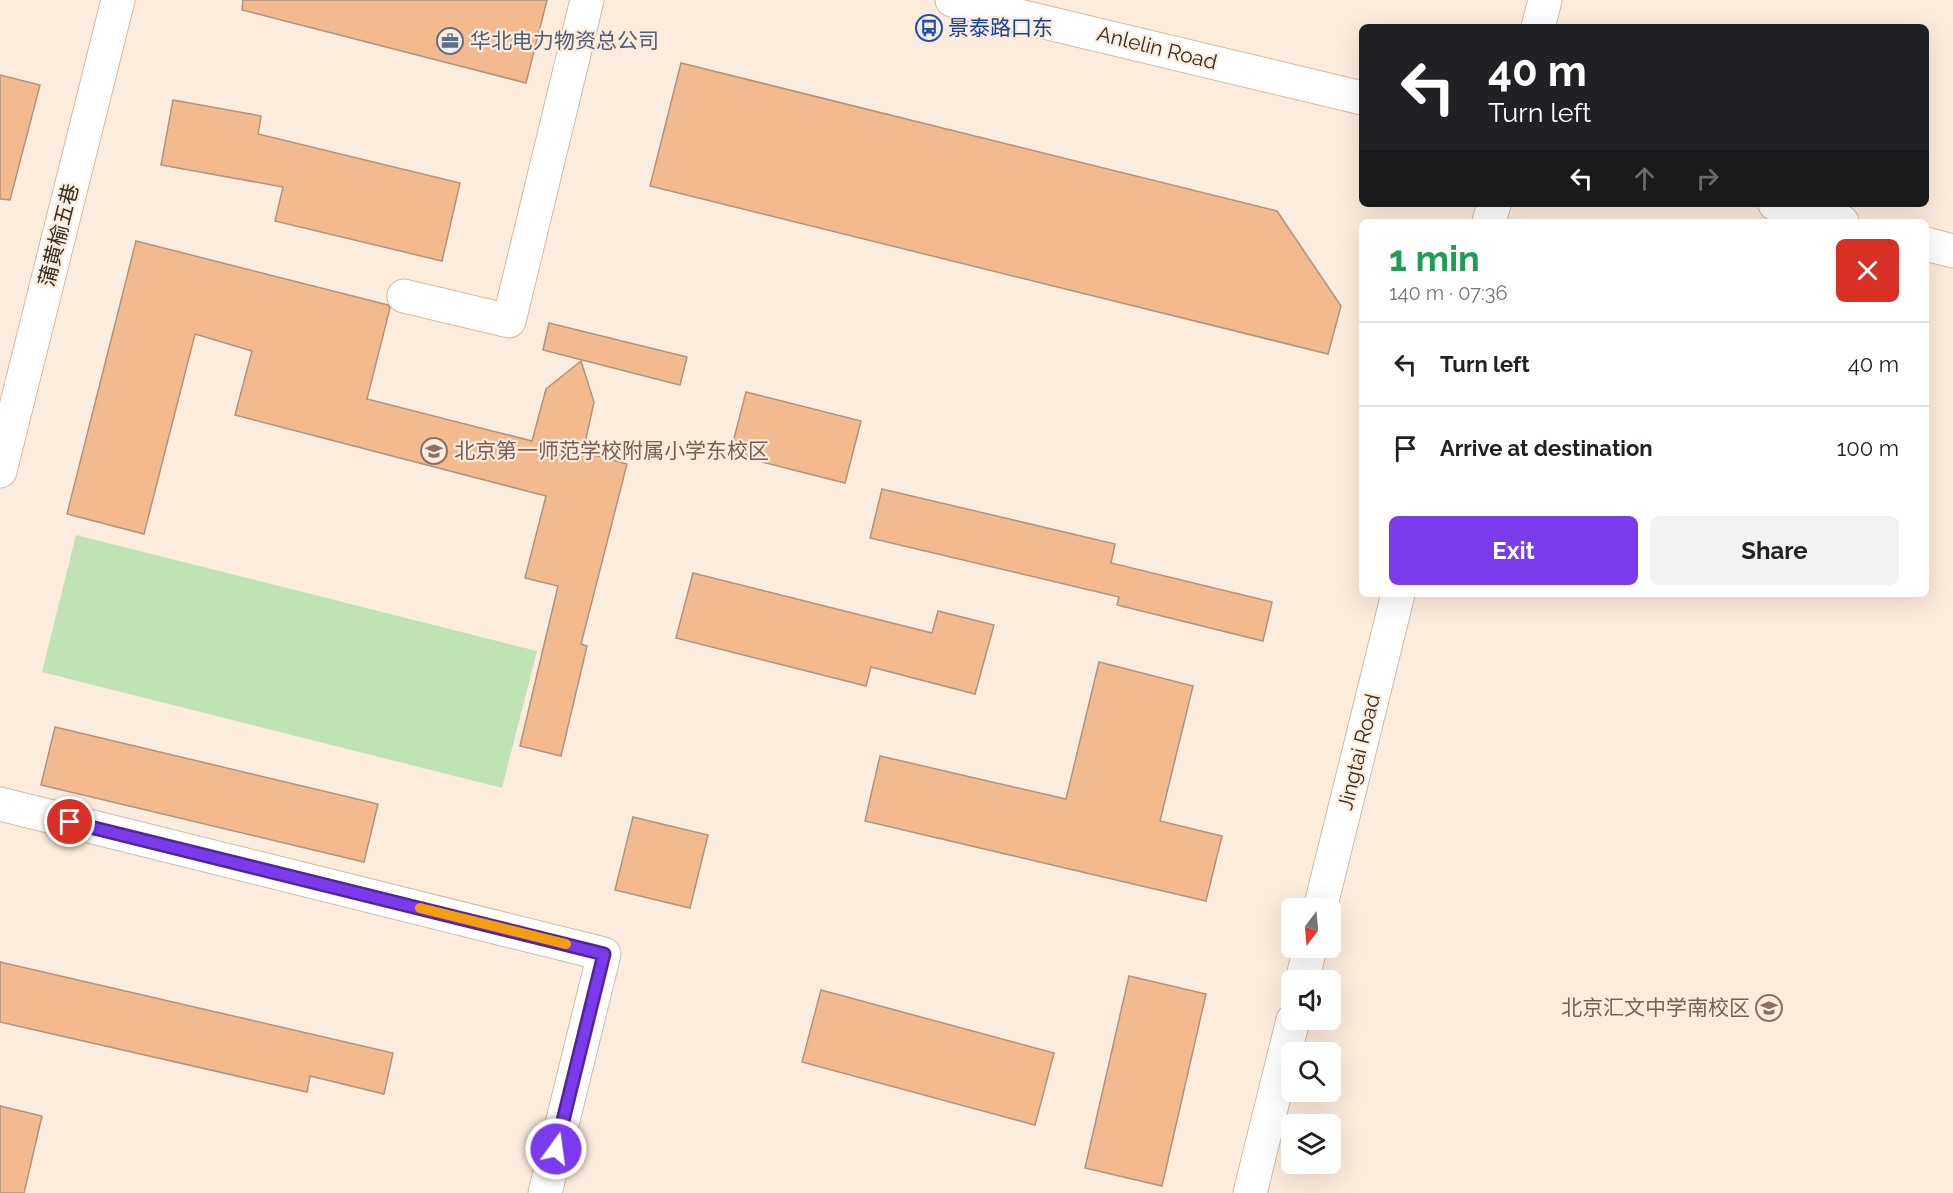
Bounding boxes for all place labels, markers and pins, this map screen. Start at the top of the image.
bus stop icon: 景泰路口东 [914,13,944,43]
place label: 景泰路口东 [948,15,1053,40]
office icon: 华北电力物资总公司 [435,26,465,56]
place label: 华北电力物资总公司 [470,28,659,53]
school or university icon: 北京第一师范学校附属小学东校区 [419,436,449,466]
place label: 北京第一师范学校附属小学东校区 [454,438,769,463]
pin [44,796,95,847]
school or university icon: 北京汇文中学南校区 [1754,993,1784,1023]
place label: 北京汇文中学南校区 [1561,995,1750,1020]

